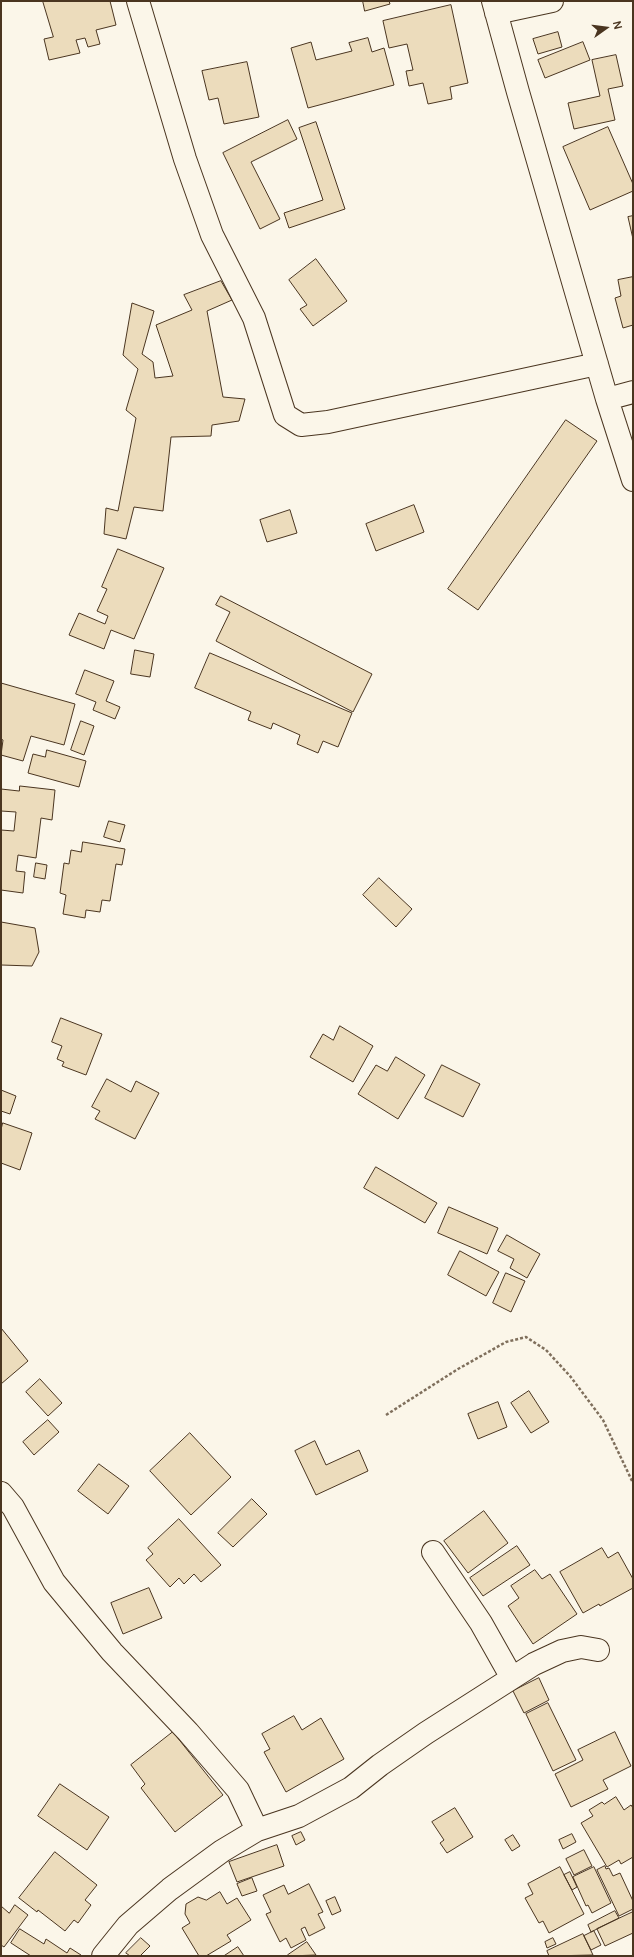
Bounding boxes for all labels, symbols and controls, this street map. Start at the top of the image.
north arrow [586,8,626,48]
text: N [610,19,626,31]

